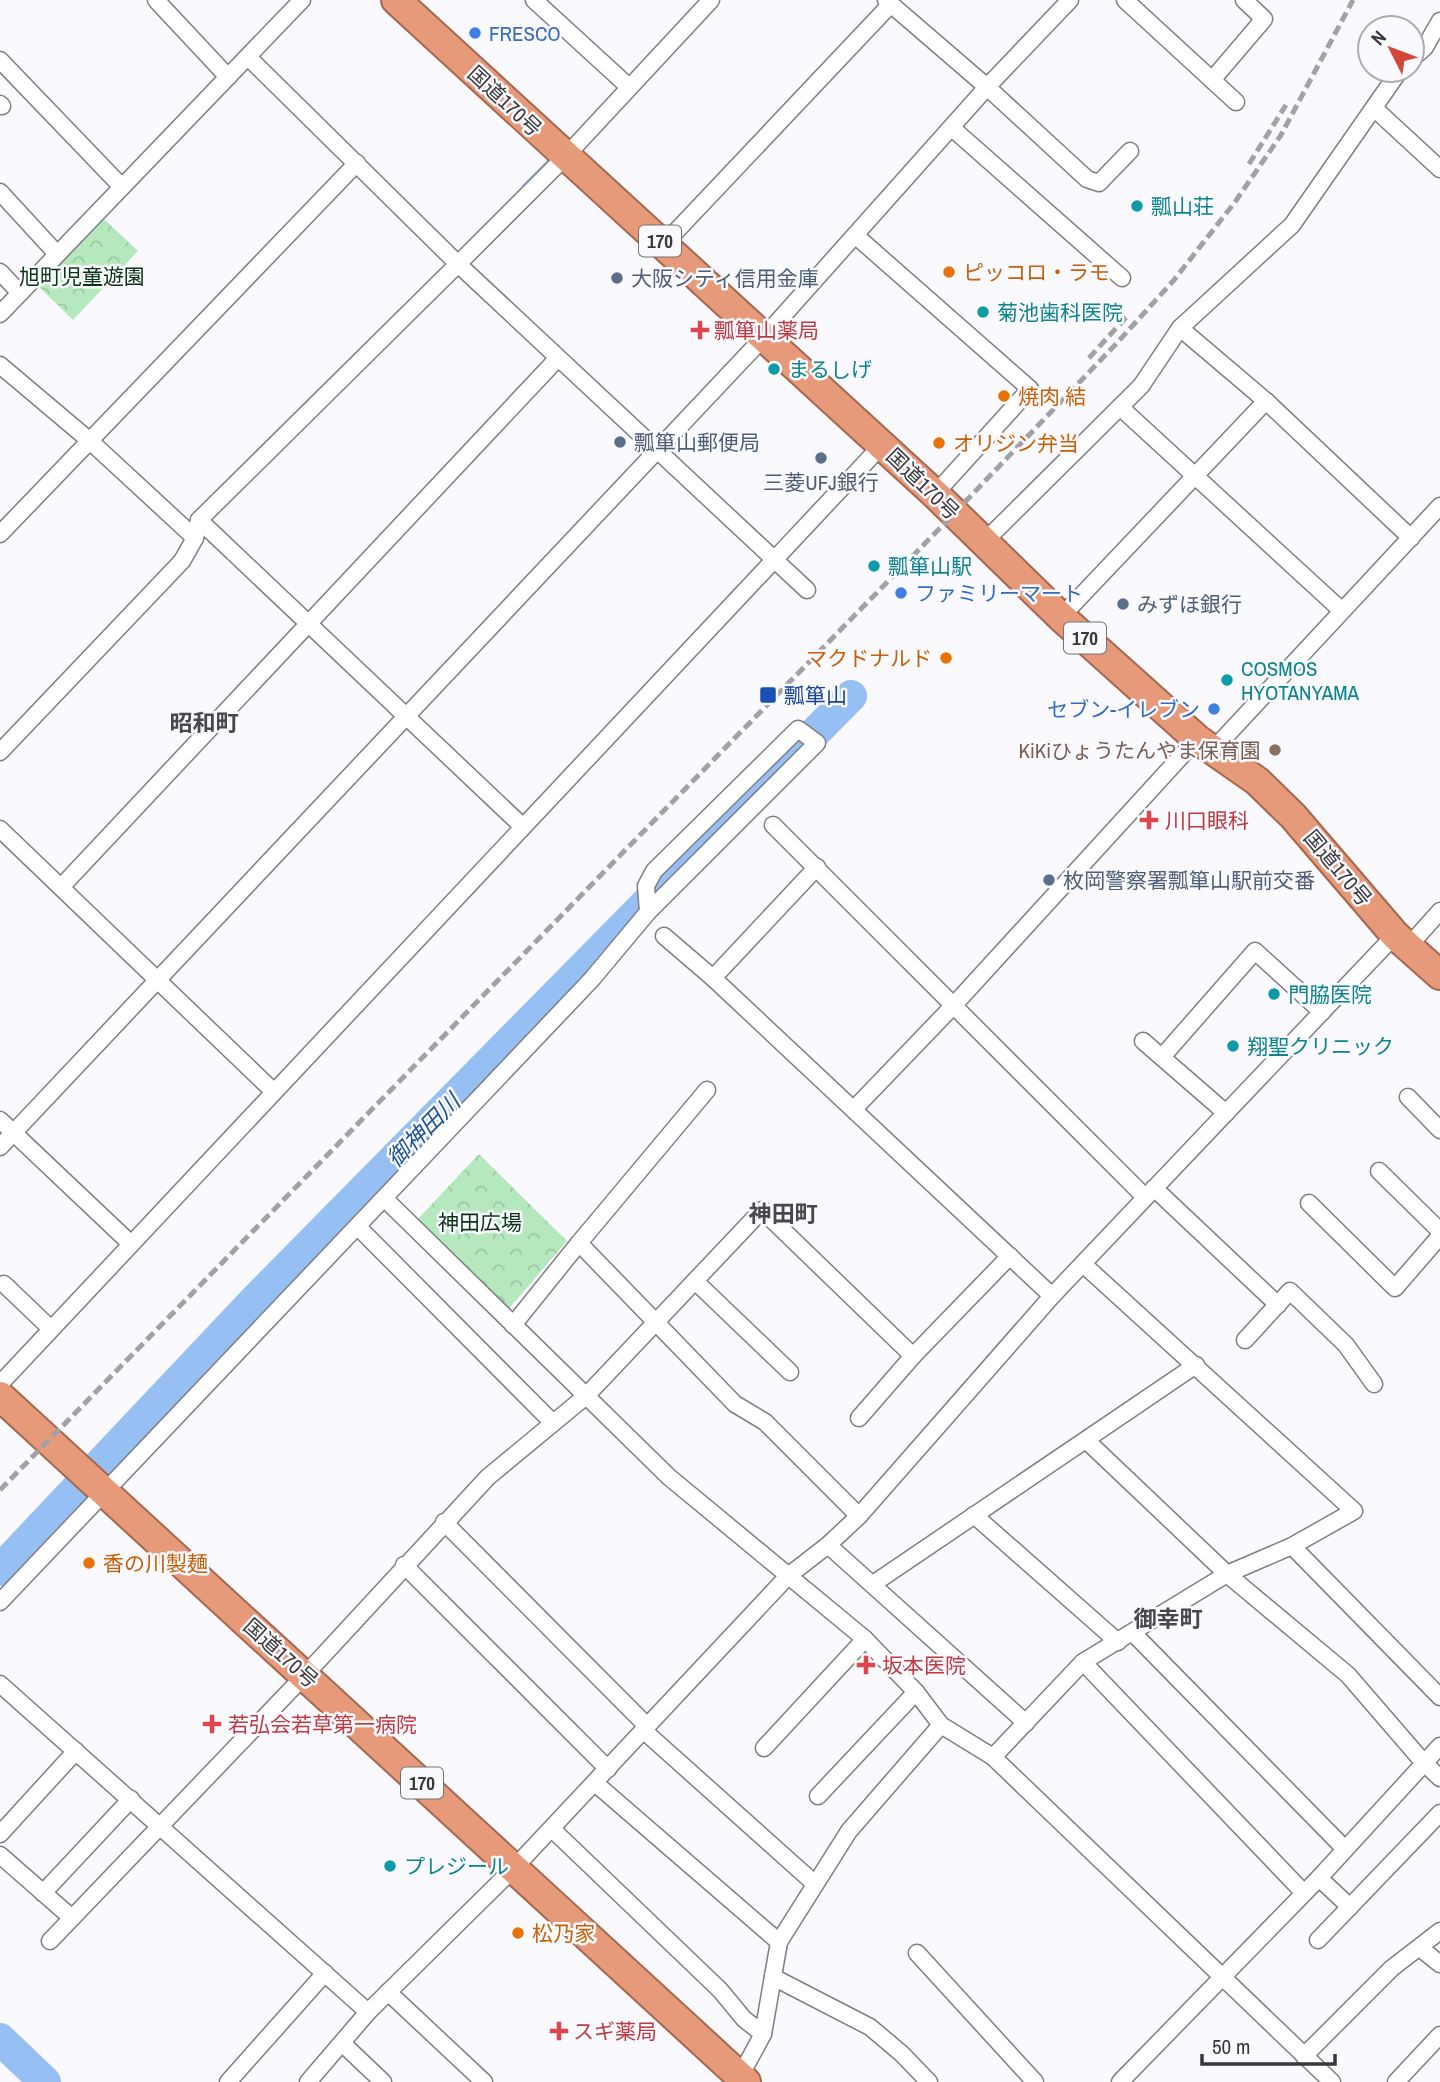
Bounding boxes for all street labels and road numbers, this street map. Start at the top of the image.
street label: 国道170号 [462,59,548,143]
road number: 170 [639,226,681,256]
street label: 国道170号 [880,442,966,526]
road number: 170 [1064,622,1106,653]
street label: 国道170号 [1297,824,1379,912]
street label: 国道170号 [237,1612,325,1694]
road number: 170 [401,1768,443,1798]

